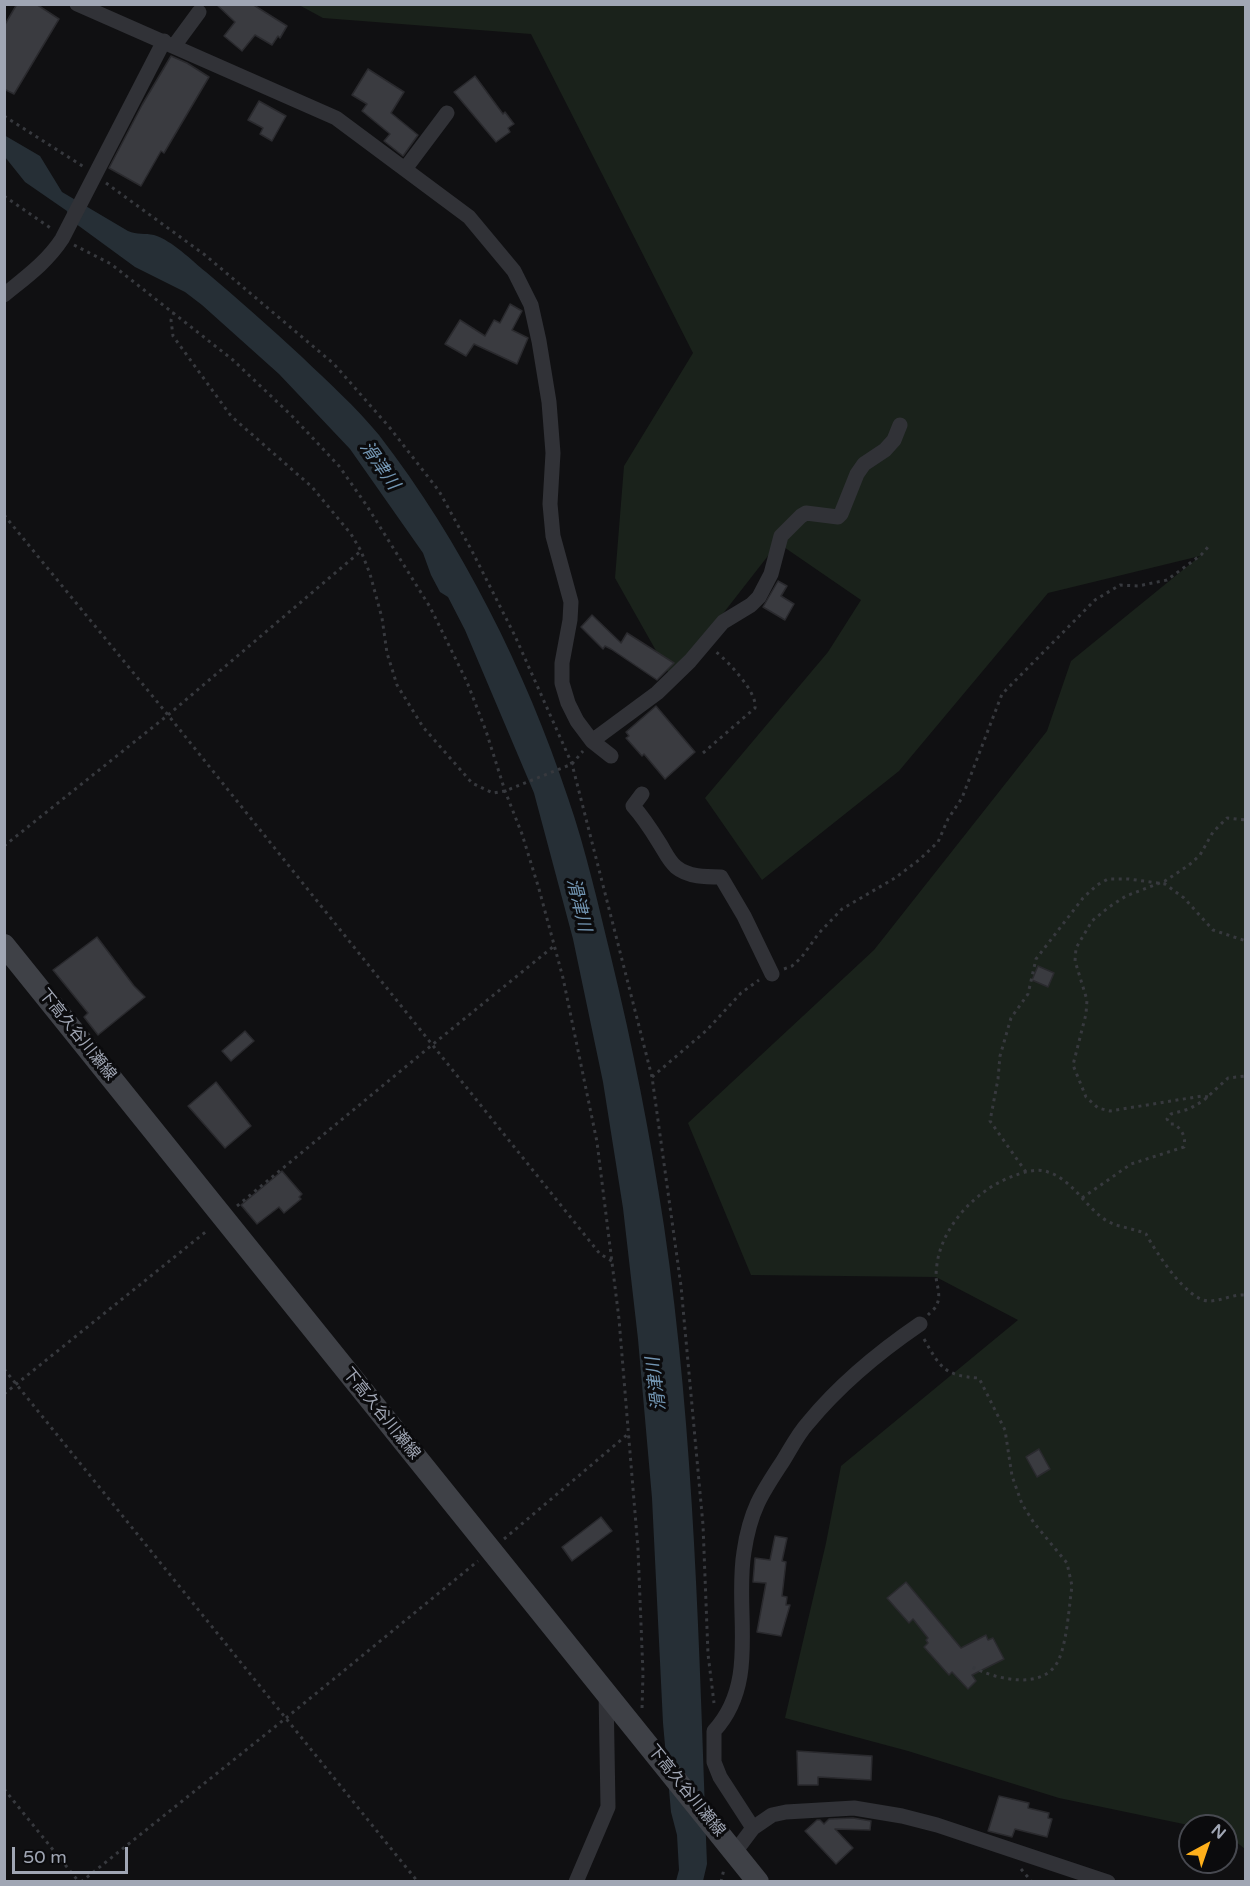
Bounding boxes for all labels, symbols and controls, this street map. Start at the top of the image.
water label: 滑津川 [355,438,403,494]
water label: 滑津川 [561,876,595,934]
street label: 下高久谷川瀬線 [34,985,120,1085]
water label: 滑津川 [643,1356,671,1412]
street label: 下高久谷川瀬線 [338,1364,424,1464]
street label: 下高久谷川瀬線 [643,1741,729,1841]
north arrow [1178,1814,1238,1874]
text: N [1207,1820,1230,1844]
scale bar [15,1835,130,1873]
text: 50 m [23,1846,67,1868]

